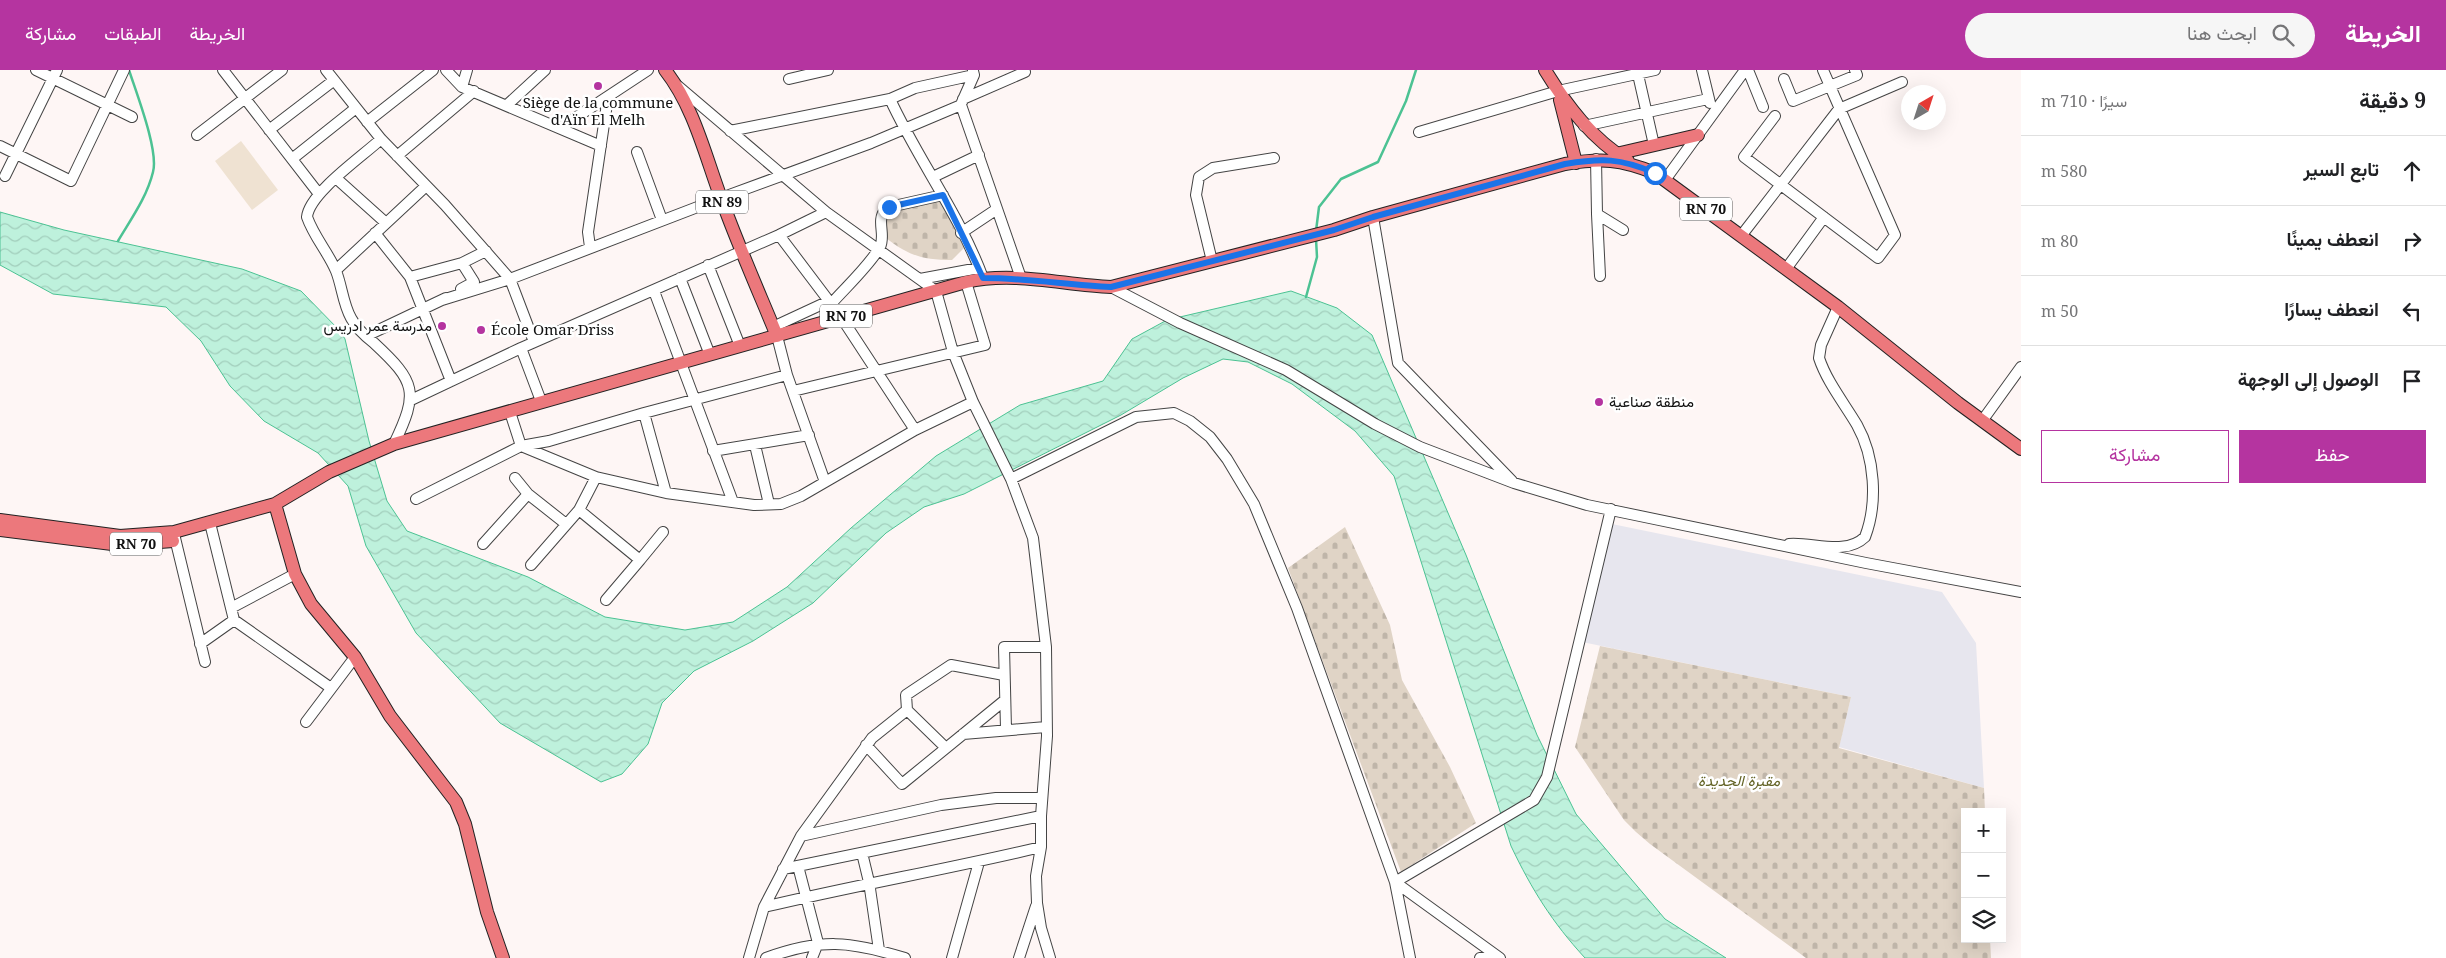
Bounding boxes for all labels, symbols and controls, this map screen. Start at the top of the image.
search box [1965,13,2315,58]
text: الخريطة [2345,16,2421,49]
text: ابحث هنا [2187,20,2257,46]
text: مشاركة [25,21,76,45]
text: الطبقات [104,21,161,45]
text: الخريطة [189,21,245,45]
icon: search [2269,21,2297,49]
marker: Siège de la commune d'Aïn El Melh [592,80,604,92]
north arrow [1901,85,1946,130]
text: 9 دقيقة [2359,86,2426,114]
text: سيرًا · 710 m [2041,90,2127,112]
place label: Siège de la commune d'Aïn El Melh [523,92,673,129]
text: تابع السير [2303,156,2379,182]
icon: ahead [2398,157,2426,185]
text: 580 m [2041,160,2087,182]
route start [1644,162,1667,185]
road number: RN 89 [696,190,748,214]
route end [878,196,901,219]
road number: RN 70 [1680,198,1732,220]
text: انعطف يمينًا [2286,226,2379,252]
icon: right [2398,227,2426,255]
text: 80 m [2041,230,2078,252]
text: انعطف يسارًا [2284,296,2379,322]
icon: left [2398,297,2426,325]
text: 50 m [2041,300,2078,322]
road number: RN 70 [820,305,872,328]
place label: مدرسة عمر ادريس [323,315,432,336]
place label: École Omar Driss [491,319,614,339]
marker: مدرسة عمر ادريس [436,320,448,332]
marker: École Omar Driss [475,324,487,336]
text: الوصول إلى الوجهة [2238,366,2379,392]
icon: arrive [2398,367,2426,395]
place label: منطقة صناعية [1609,391,1694,411]
marker: منطقة صناعية [1593,396,1605,408]
button: مشاركة [2041,430,2229,483]
button: حفظ [2239,430,2426,483]
road number: RN 70 [110,532,162,556]
park label: مقبرة الجديدة [1698,770,1781,790]
map controls [1961,808,2006,943]
button: + [1961,808,2006,853]
button: − [1961,853,2006,898]
button: layers [1961,898,2006,943]

